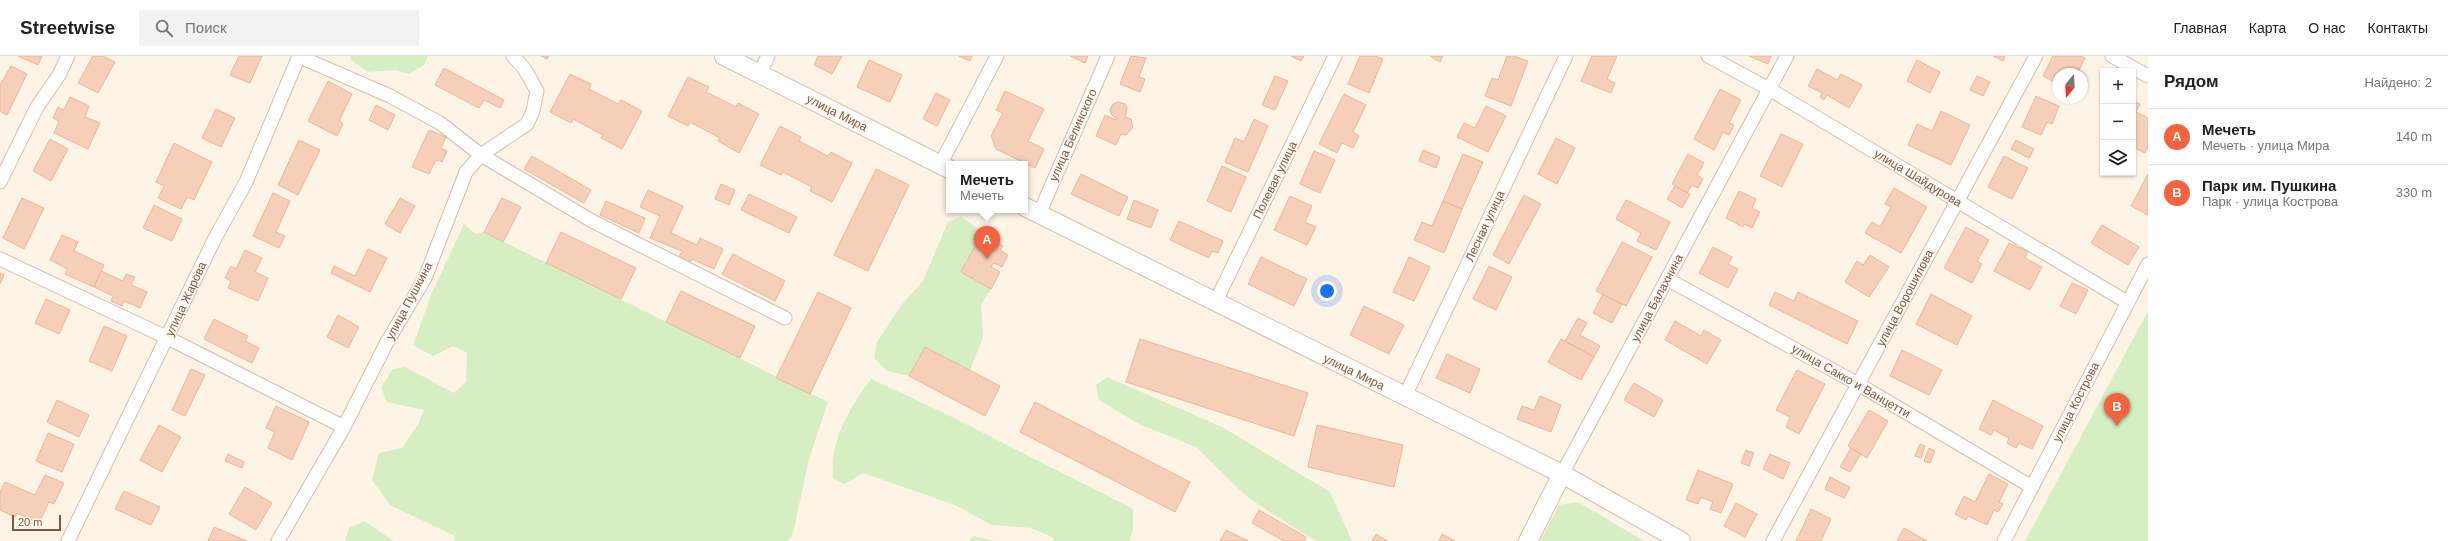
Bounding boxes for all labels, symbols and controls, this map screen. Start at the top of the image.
search box [139,10,419,46]
text: Streetwise [20,17,115,38]
icon: search [153,17,175,39]
text: Поиск [185,19,227,36]
text: Главная [2173,20,2227,36]
text: Карта [2249,20,2286,36]
text: О нас [2308,20,2346,36]
text: Контакты [2368,20,2428,36]
north arrow [2052,68,2088,104]
map controls [2100,68,2136,176]
button: + [2100,68,2136,104]
text: Рядом [2164,72,2219,91]
text: Найдено: 2 [2364,75,2432,90]
street label: улица Белинского [1046,86,1100,183]
street label: улица Мира [804,92,870,134]
button: − [2100,104,2136,140]
text: Мечеть [2202,121,2256,138]
text: A [2172,129,2182,144]
text: 140 m [2396,129,2432,144]
text: Мечеть · улица Мира [2202,138,2330,153]
street label: Полевая улица [1250,139,1300,221]
button: layers [2100,140,2136,176]
street label: улица Шайдурова [1872,146,1965,210]
popup [946,161,1028,213]
text: Мечеть [960,171,1014,188]
text: Парк им. Пушкина [2202,177,2336,194]
text: B [2172,185,2182,200]
text: 330 m [2396,185,2432,200]
text: Мечеть [960,188,1004,203]
street label: Лесная улица [1462,188,1508,264]
text: Парк · улица Кострова [2202,194,2338,209]
pin: A [974,226,1000,259]
street label: улица Ворошилова [1874,247,1937,349]
street label: улица Балахнина [1628,252,1686,344]
street label: улица Жарова [163,259,209,338]
street label: улица Пушкина [383,260,435,342]
your location [1317,281,1337,301]
street label: улица Сакко и Ванцетти [1789,341,1913,421]
street label: улица Мира [1321,351,1387,393]
street label: улица Кострова [2050,359,2102,444]
pin: B [2104,393,2130,426]
scale bar [12,513,61,532]
text: 20 m [18,516,42,528]

